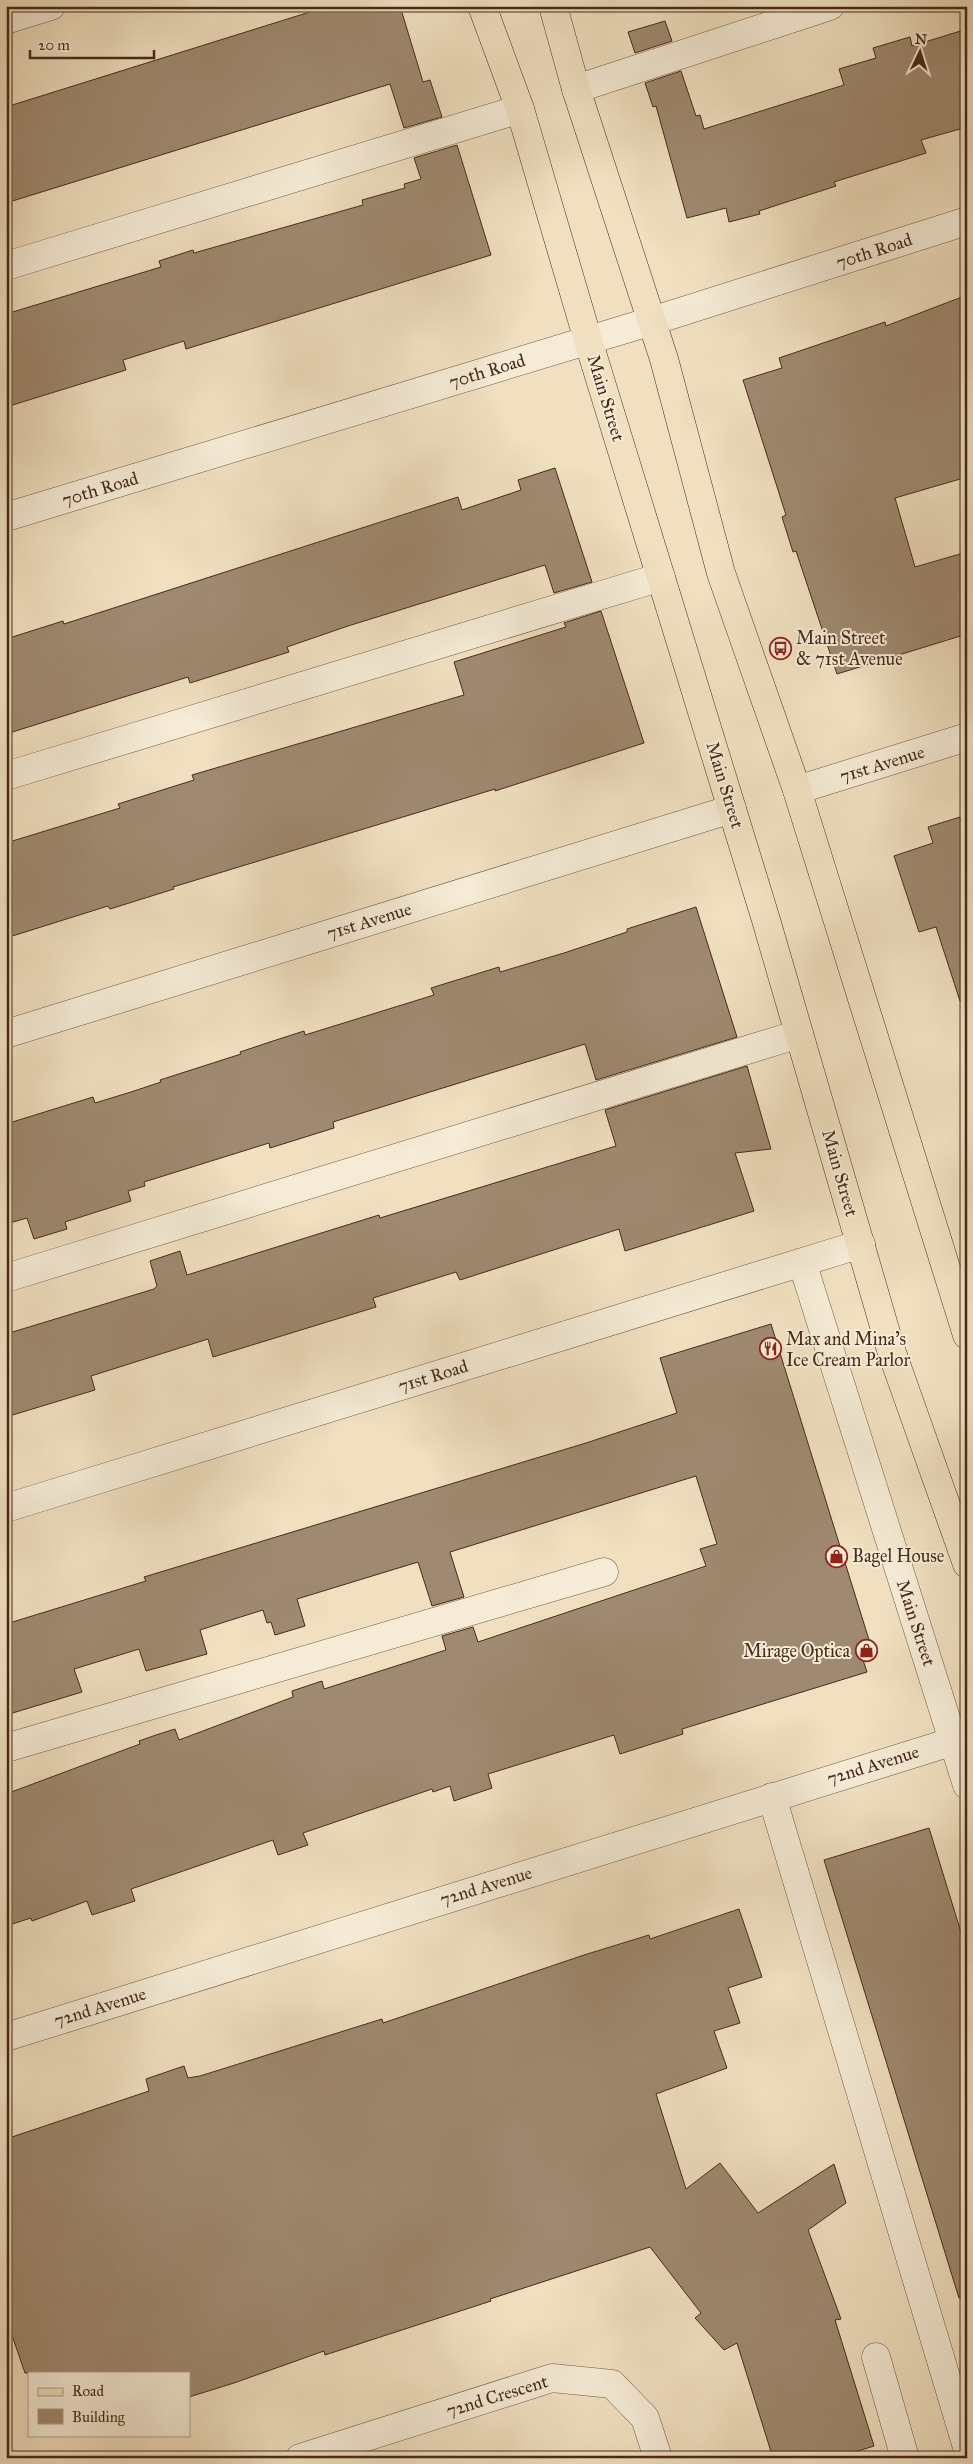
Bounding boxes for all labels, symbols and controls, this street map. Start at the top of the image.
scale bar [30,28,154,60]
north arrow [896,28,946,78]
text: N [914,31,928,48]
text: 20 m [38,36,70,54]
street label: 70th Road [833,228,915,274]
street label: 70th Road [446,349,528,393]
street label: Main Street [582,352,630,445]
street label: 70th Road [59,467,141,511]
place label: Main Street & 71st Avenue [796,627,903,670]
bus stop icon: Main Street & 71st Avenue [768,636,792,660]
street label: Main Street [701,739,749,832]
street label: 71st Avenue [837,741,927,787]
street label: 71st Avenue [324,898,414,944]
street label: Main Street [817,1127,863,1220]
place label: Max and Mina's Ice Cream Parlor [786,1328,911,1371]
restaurant icon: Max and Mina's Ice Cream Parlor [758,1337,782,1361]
street label: 71st Road [395,1355,471,1397]
shop icon: Bagel House [824,1544,848,1568]
place label: Bagel House [852,1545,944,1568]
street label: Main Street [892,1577,940,1670]
shop icon: Mirage Optica [854,1639,878,1663]
place label: Mirage Optica [743,1640,850,1663]
street label: 72nd Avenue [824,1741,922,1789]
street label: 72nd Avenue [437,1862,535,1910]
street label: 72nd Avenue [51,1983,149,2031]
street label: 72nd Crescent [443,2370,551,2422]
legend [28,2372,190,2436]
text: Road [72,2382,104,2400]
text: Building [72,2408,126,2426]

